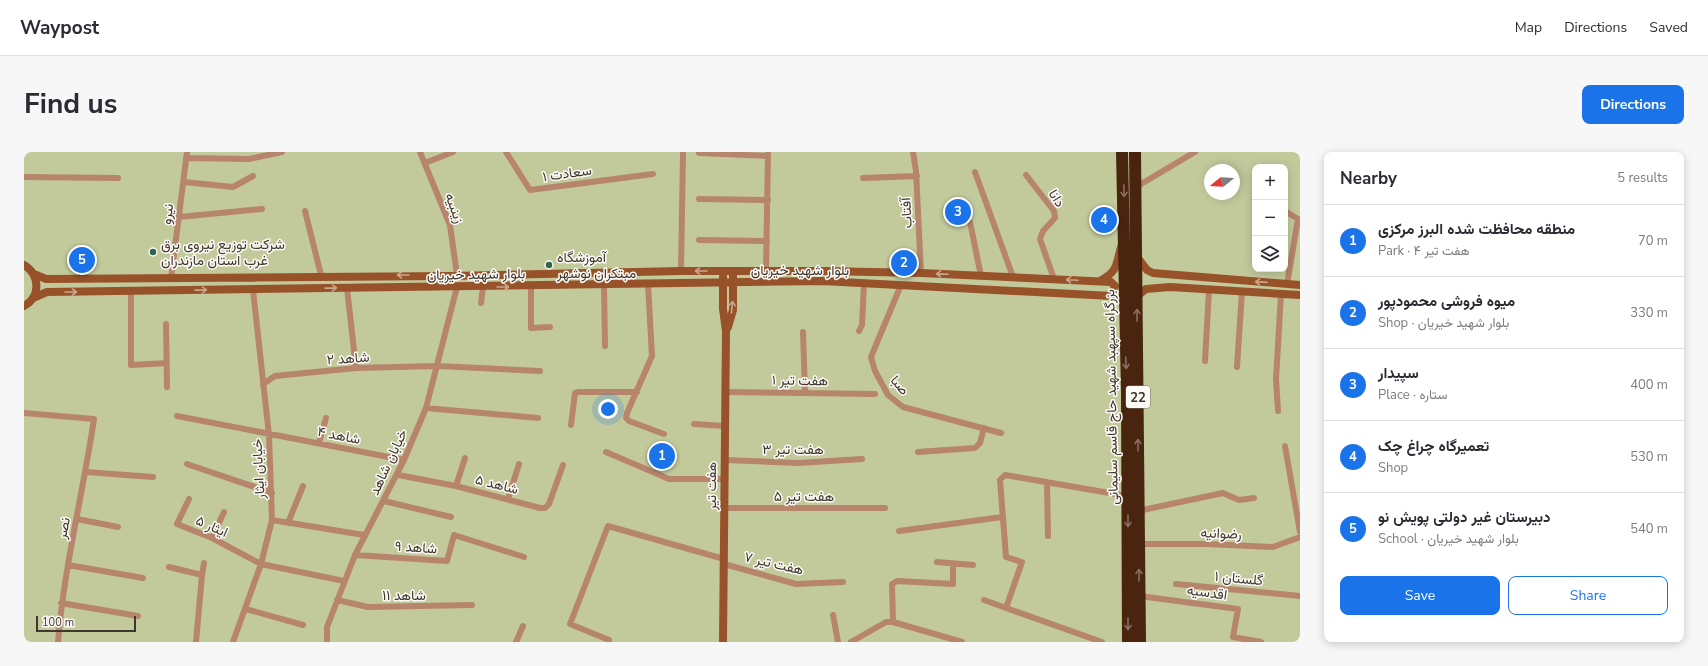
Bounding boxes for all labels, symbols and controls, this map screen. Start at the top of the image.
text: Waypost [20,15,99,41]
text: Map [1515,18,1542,37]
text: Directions [1564,18,1627,37]
text: Saved [1649,18,1688,37]
text: Find us [24,85,118,123]
button: Directions [1582,85,1684,124]
street label: سعادت ۱ [541,161,593,186]
north arrow [1204,164,1240,200]
map controls [1252,164,1288,272]
button: + [1252,164,1288,200]
text: Nearby [1340,167,1397,190]
text: 5 results [1617,169,1668,187]
one-way arrow [1120,184,1128,197]
street label: دانا [1044,186,1069,211]
street label: زینبیه [440,190,469,226]
street label: آفتاب [896,195,917,229]
pin: 3 [945,197,971,227]
button: − [1252,200,1288,236]
street label: نیرو [157,202,178,226]
pin: 4 [1091,205,1117,235]
text: منطقه محافظت شده البرز مرکزی [1378,219,1575,239]
text: 1 [1349,232,1357,250]
text: 70 m [1638,232,1668,250]
place label: شرکت توزیع نیروی برق غرب استان مازندران [161,235,285,270]
button: layers [1252,236,1288,272]
text: Park · هفت تیر ۴ [1378,242,1469,260]
pin: 5 [69,245,95,275]
marker: شرکت توزیع نیروی برق غرب استان مازندران [148,247,158,257]
place label: آموزشگاه مبتکران نوشهر [556,248,636,283]
pin: 2 [891,248,917,278]
marker: آموزشگاه مبتکران نوشهر [544,260,554,270]
street label: بلوار شهید خیریان [751,261,849,280]
street label: بلوار شهید خیریان [427,264,525,285]
one-way arrow [695,267,708,275]
one-way arrow [936,270,949,278]
one-way arrow [397,271,410,279]
one-way arrow [1066,276,1079,284]
one-way arrow [1255,279,1268,286]
one-way arrow [496,283,509,291]
one-way arrow [324,284,337,292]
one-way arrow [194,287,207,294]
one-way arrow [64,288,77,296]
street label: بزرگراه سپهبد شهید حاج قاسم سلیمانی [1100,289,1124,505]
text: میوه فروشی محمودپور [1378,291,1515,311]
one-way arrow [728,301,736,314]
text: 2 [1349,304,1357,322]
text: 330 m [1630,304,1668,322]
one-way arrow [1133,309,1141,322]
text: Shop · بلوار شهید خیریان [1378,314,1509,332]
street label: شاهد ۲ [326,348,370,369]
one-way arrow [1122,356,1130,369]
text: سپیدار [1378,363,1419,383]
street label: هفت تیر ۱ [772,371,829,390]
street label: صبا [886,371,914,399]
text: 3 [1349,376,1357,394]
text: 400 m [1630,376,1668,394]
road number: 22 [1126,386,1150,408]
text: Place · ستاره [1378,386,1448,404]
your location [598,399,618,419]
street label: شاهد ۴ [316,422,362,449]
street label: خیابان شاهد [365,426,412,498]
text: تعمیرگاه چراغ چک [1378,436,1489,456]
street label: خیابان ایثار [247,438,270,501]
one-way arrow [1134,439,1142,452]
street label: هفت تیر ۳ [762,440,824,459]
pin: 1 [649,441,675,471]
text: 4 [1349,448,1357,466]
text: 530 m [1630,448,1668,466]
text: Shop [1378,459,1408,477]
street label: هفت تیر [702,461,721,511]
street label: شاهد ۵ [473,470,520,499]
street label: هفت تیر ۵ [774,487,834,506]
text: دبیرستان غیر دولتی پویش نو [1378,507,1550,527]
street label: ایثار ۵ [193,511,231,542]
one-way arrow [1124,514,1132,527]
street label: نصر [52,516,75,541]
text: 5 [1349,520,1357,538]
text: 540 m [1630,520,1668,538]
street label: رضوانیه [1200,523,1242,544]
text: School · بلوار شهید خیریان [1378,530,1519,548]
street label: شاهد ۹ [394,537,438,558]
street label: هفت تیر ۷ [742,547,806,580]
street label: گلستان ۱ [1214,567,1264,590]
one-way arrow [1135,569,1143,582]
button: Save [1340,576,1500,615]
button: Share [1508,576,1668,615]
street label: اقدسیه [1186,580,1228,605]
street label: شاهد ۱۱ [382,586,426,605]
scale bar [36,614,136,633]
text: 100 m [42,615,74,630]
one-way arrow [1124,617,1132,630]

